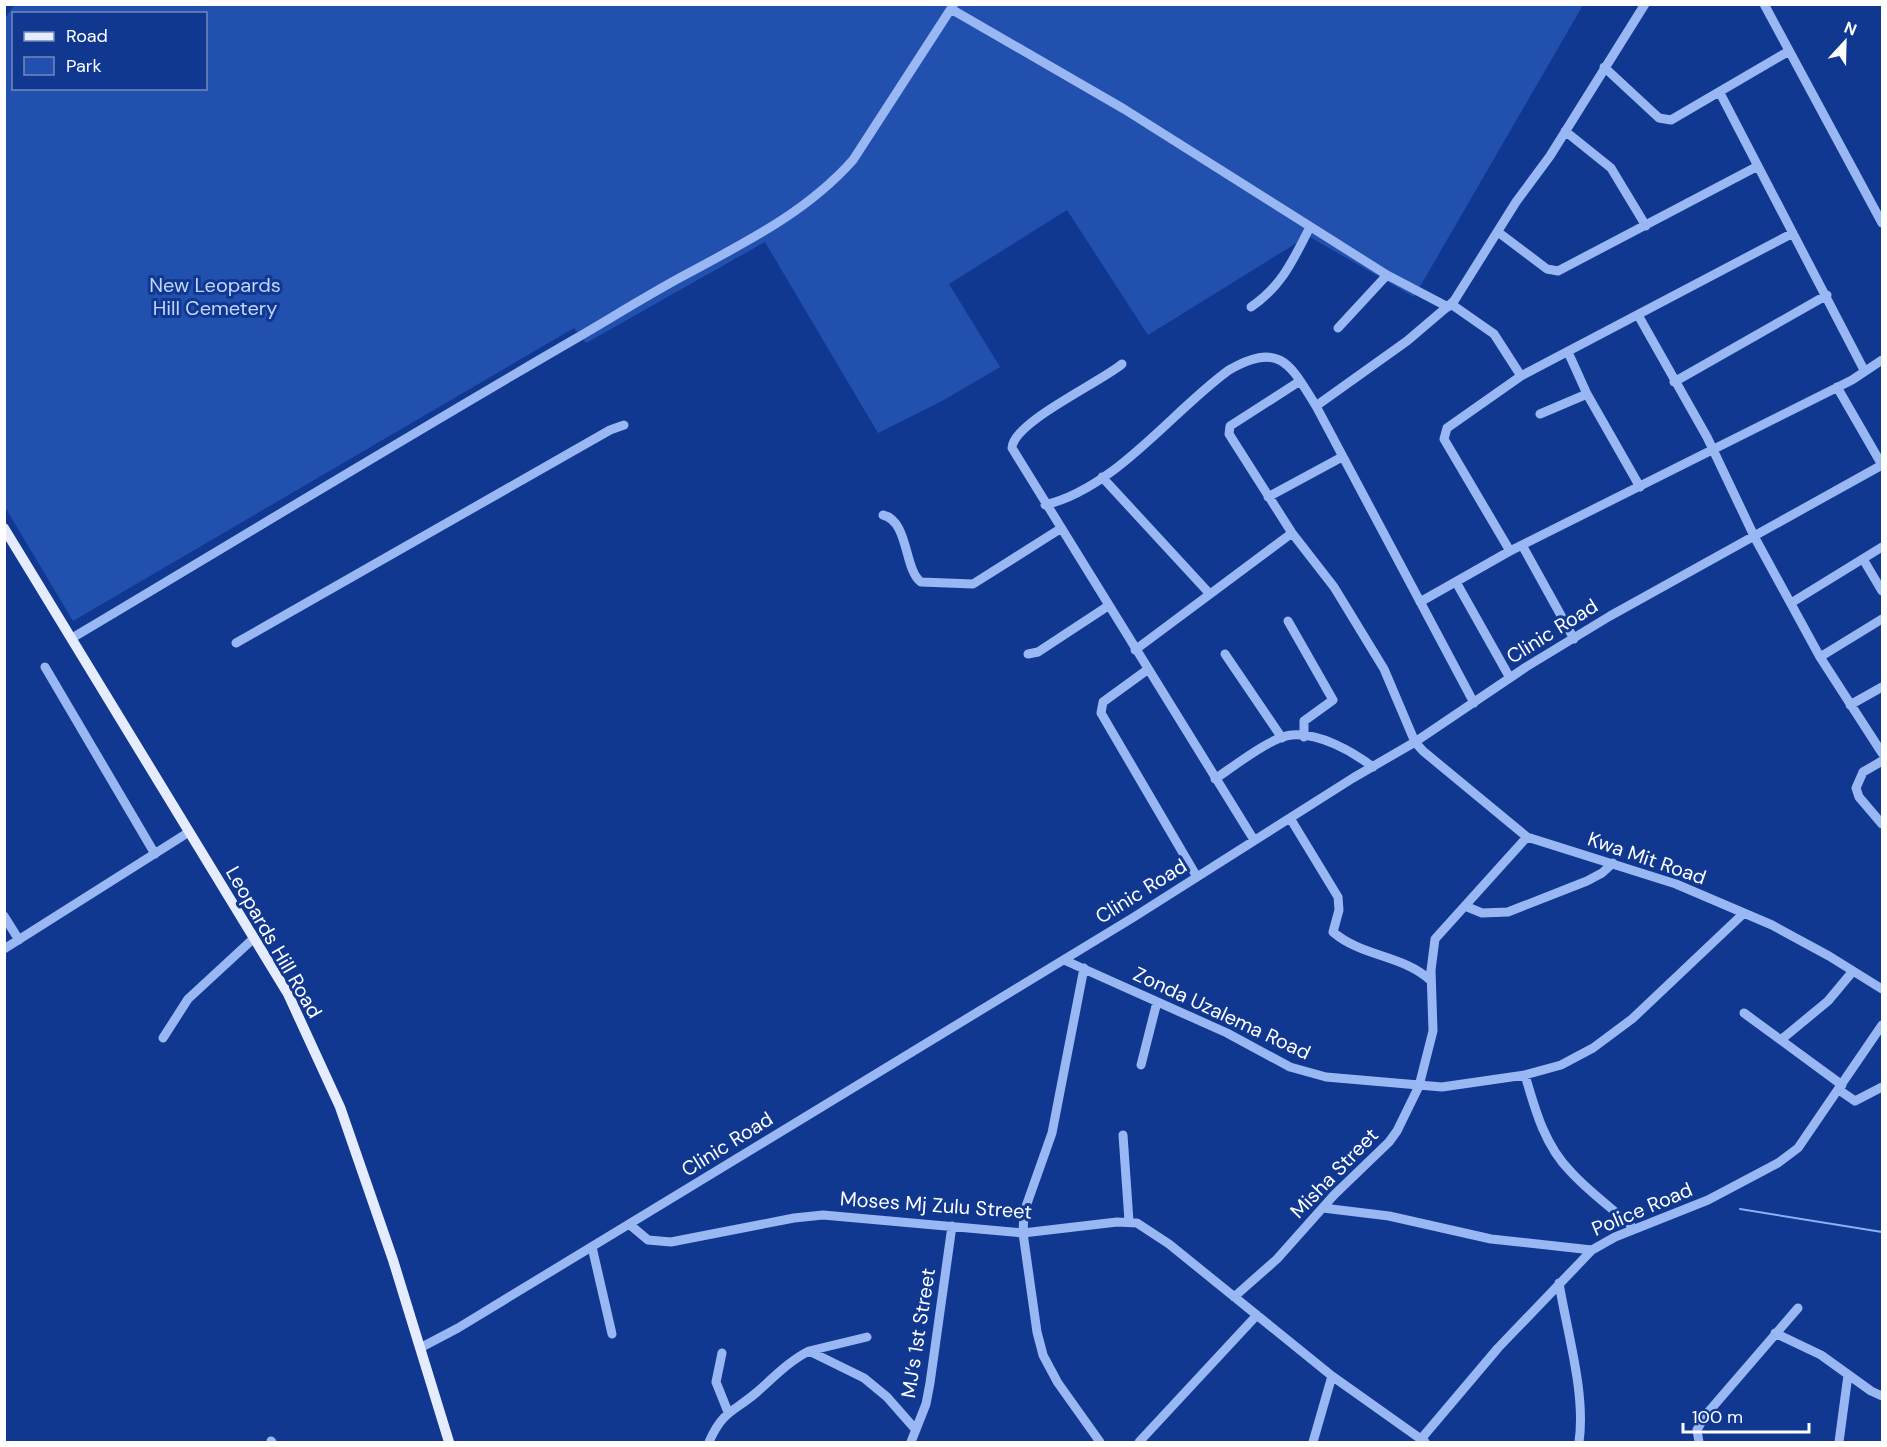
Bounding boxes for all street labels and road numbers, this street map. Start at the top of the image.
street label: Clinic Road [1501,593,1603,669]
street label: Kwa Mit Road [1584,826,1710,890]
street label: Clinic Road [1090,853,1192,929]
street label: Leopards Hill Road [220,862,328,1022]
street label: Zonda Uzalema Road [1129,961,1315,1065]
street label: Clinic Road [676,1106,778,1182]
street label: Misha Street [1284,1122,1384,1224]
street label: Police Road [1588,1176,1696,1242]
street label: Moses Mj Zulu Street [839,1185,1033,1225]
street label: MJ’s 1st Street [895,1266,941,1400]

